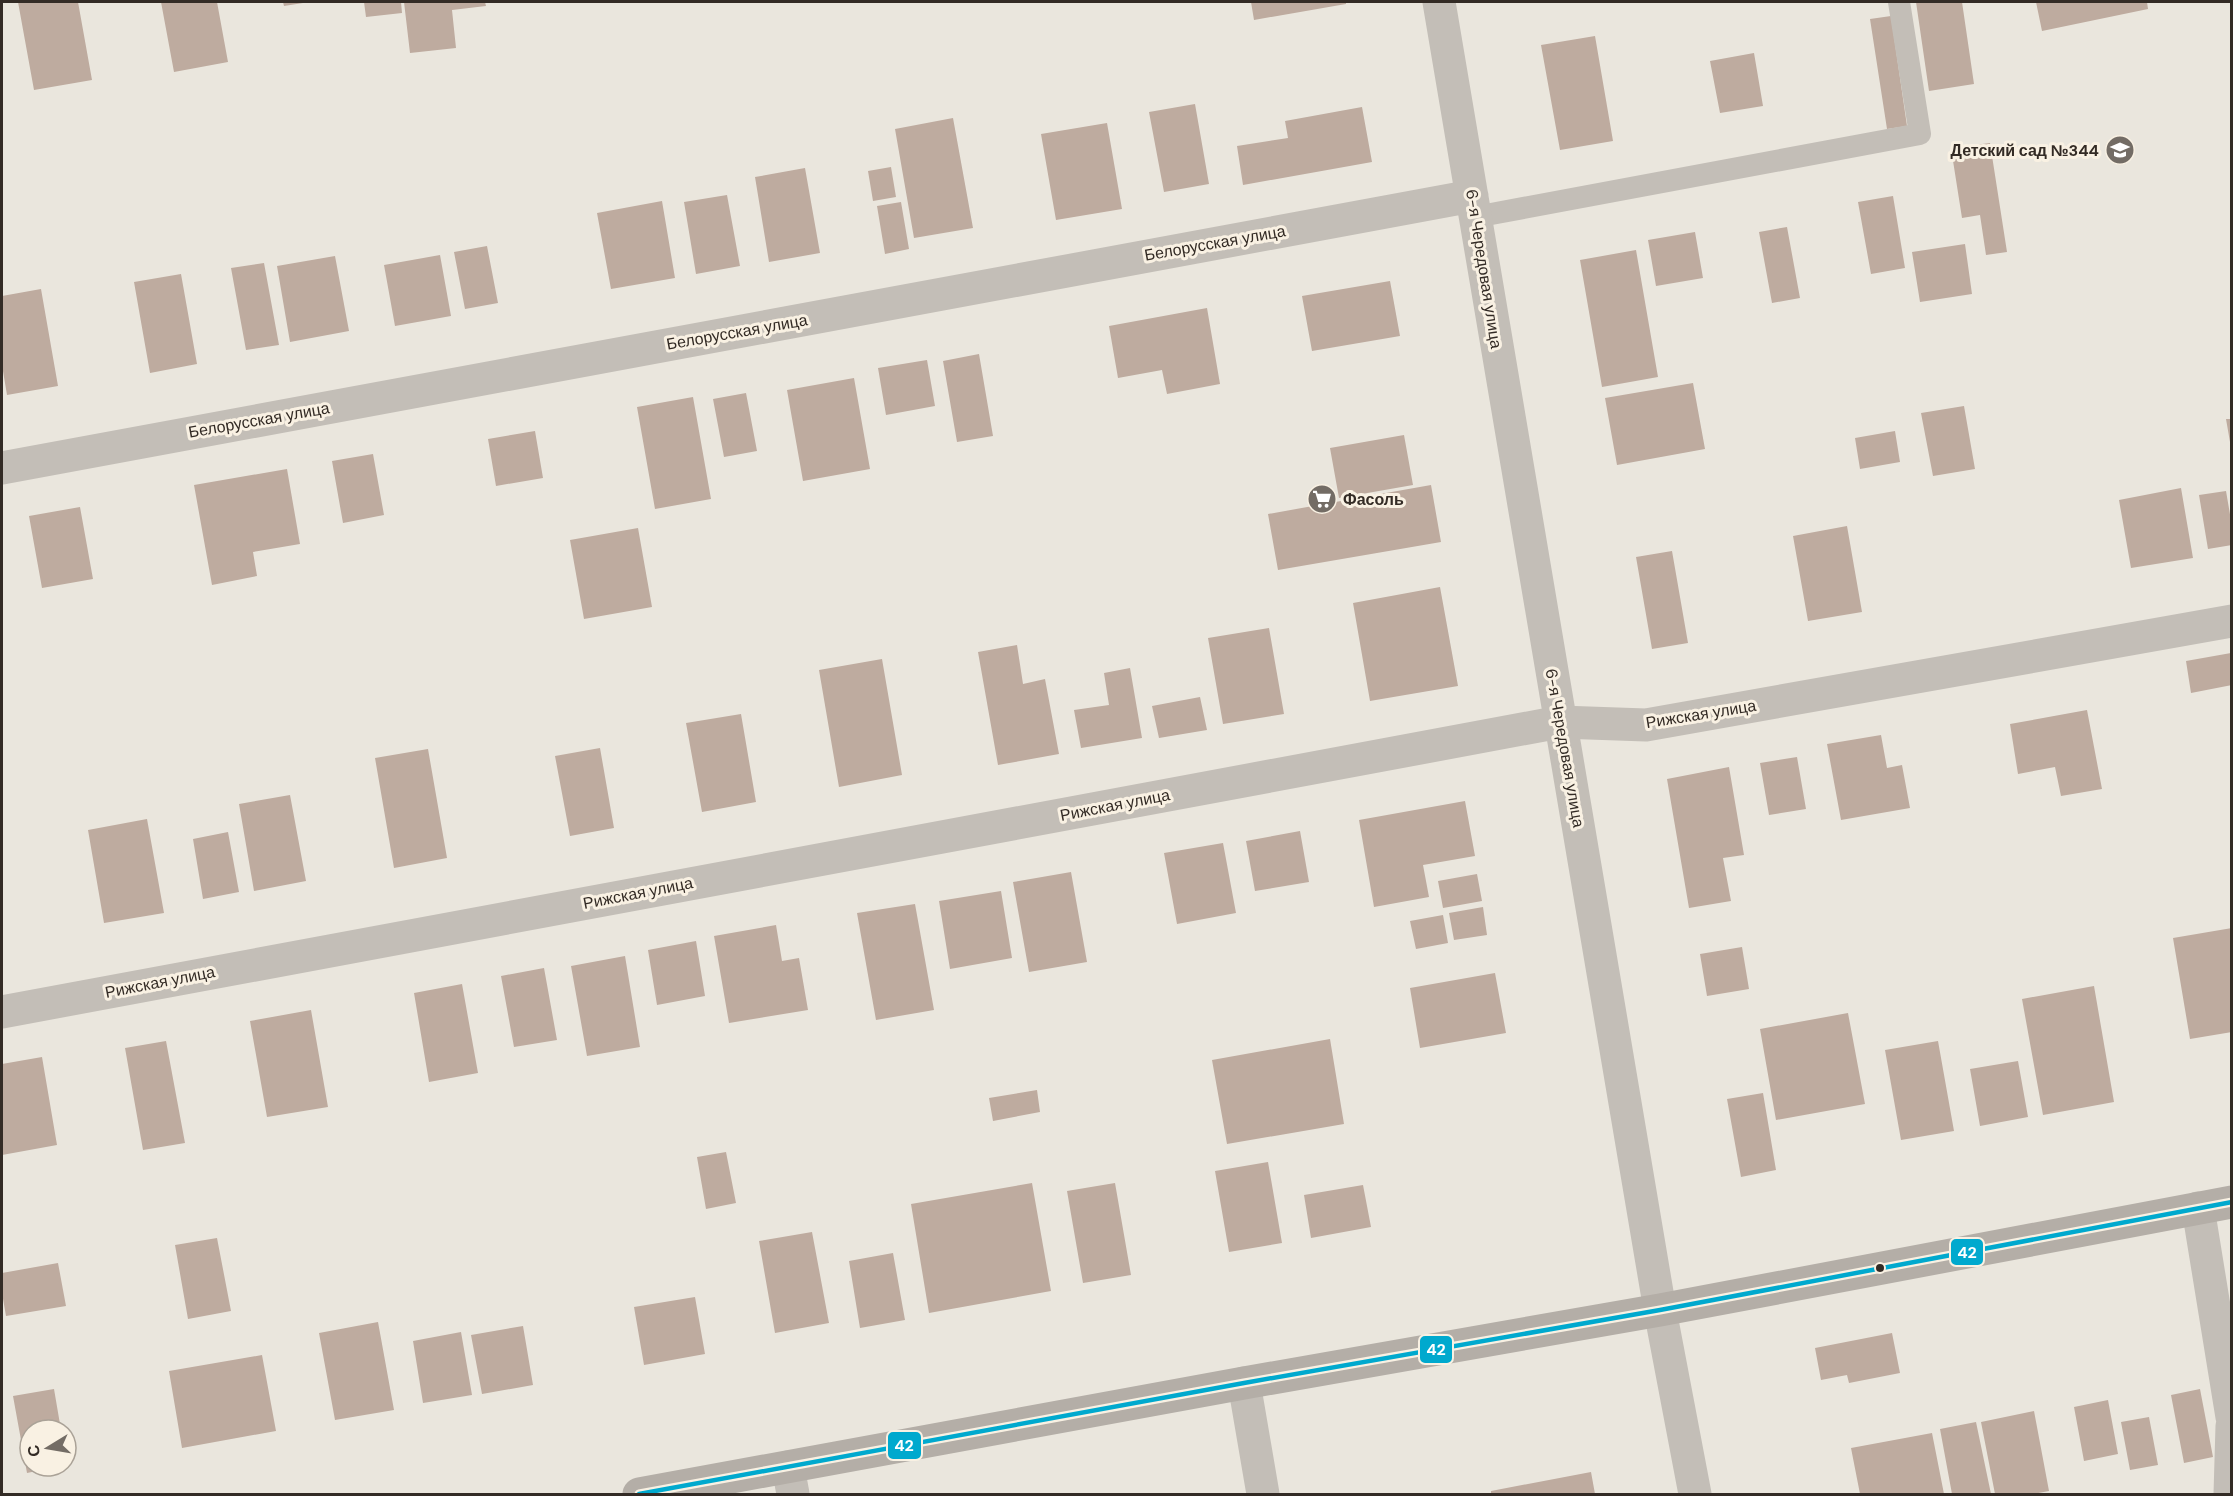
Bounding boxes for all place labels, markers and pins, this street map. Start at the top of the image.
school or university icon: Детский сад №344 [2104,134,2136,166]
place label: Детский сад №344 [1951,140,2099,161]
supermarket icon: Фасоль [1306,483,1338,515]
place label: Фасоль [1343,489,1404,510]
unlabelled marker [1874,1262,1886,1274]

